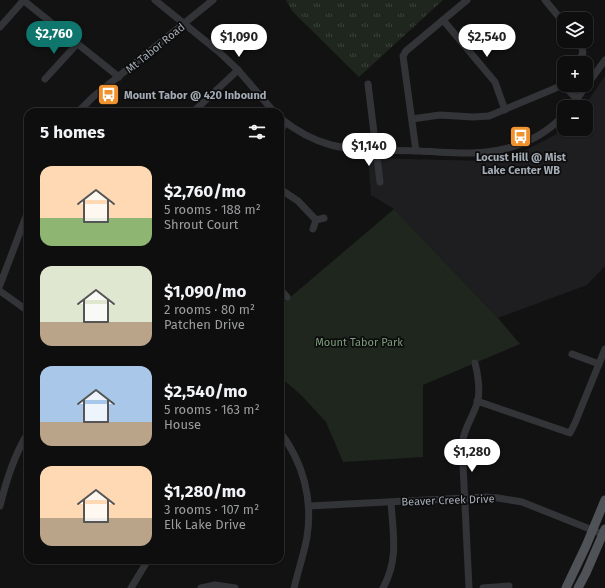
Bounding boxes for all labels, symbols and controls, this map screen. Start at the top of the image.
map controls [557,12,593,136]
button: layers [557,12,593,48]
pin: $2,760 [21,21,87,55]
street label: Mt Tabor Road [123,21,187,76]
pin: $1,090 [206,24,272,58]
pin: $2,540 [454,24,520,58]
text: $2,760 [35,26,73,41]
text: $1,090 [220,29,258,44]
text: $2,540 [468,29,506,44]
button: + [557,56,593,92]
bus stop icon: Mount Tabor @ 420 Inbound [95,82,121,108]
place label: Mount Tabor @ 420 Inbound [124,89,266,102]
button: − [557,100,593,136]
icon: filters [246,121,268,143]
text: 5 homes [40,122,105,143]
bus stop icon: Locust Hill @ Mist Lake Center WB [508,124,534,150]
pin: $1,140 [336,133,402,167]
text: $1,140 [351,138,387,153]
place label: Locust Hill @ Mist Lake Center WB [476,151,567,177]
text: $2,760/mo [164,181,246,202]
icon: home [72,182,120,230]
text: 5 rooms · 188 m² [164,202,261,217]
text: Shrout Court [164,217,239,232]
text: $1,090/mo [164,281,246,302]
icon: home [72,282,120,330]
text: 2 rooms · 80 m² [164,302,255,317]
text: Patchen Drive [164,317,245,332]
park label: Mount Tabor Park [315,336,403,349]
text: $2,540/mo [164,381,248,402]
icon: home [72,382,120,430]
text: 5 rooms · 163 m² [164,402,260,417]
text: House [164,417,201,432]
pin: $1,280 [439,439,505,473]
text: $1,280 [453,444,491,459]
text: $1,280/mo [164,481,246,502]
icon: home [72,482,120,530]
street label: Beaver Creek Drive [401,492,495,509]
text: 3 rooms · 107 m² [164,502,259,517]
text: Elk Lake Drive [164,517,246,532]

